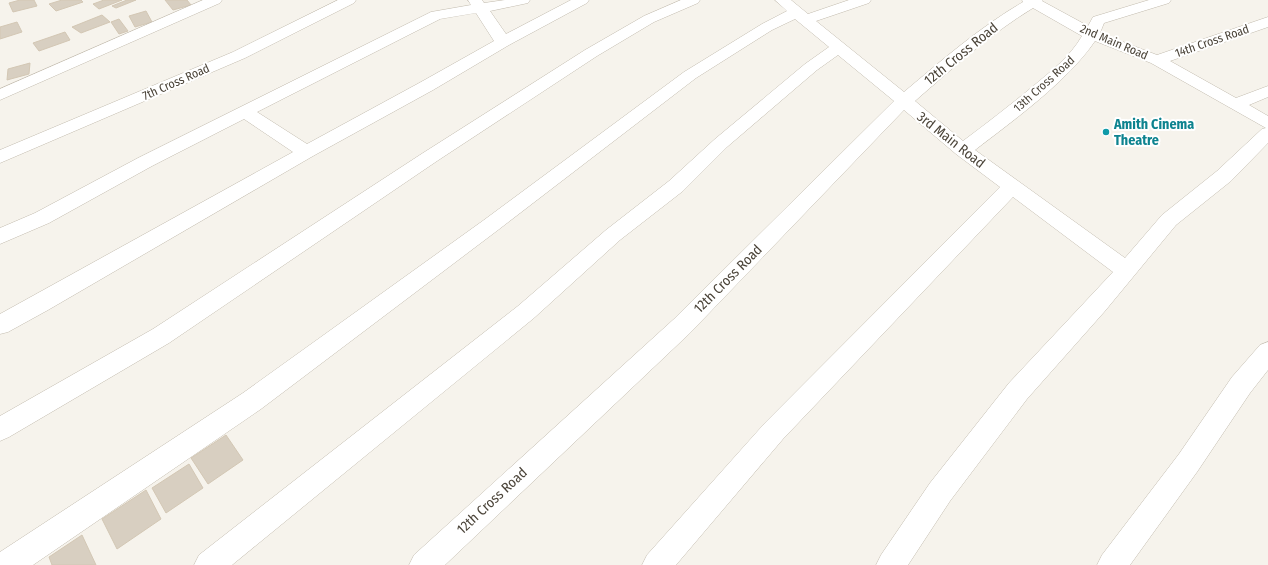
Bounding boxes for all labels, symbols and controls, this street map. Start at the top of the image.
street label: 12th Cross Road [921,19,1001,89]
street label: 2nd Main Road [1078,21,1150,63]
street label: 14th Cross Road [1173,22,1251,60]
street label: 13th Cross Road [1011,53,1077,115]
street label: 7th Cross Road [140,61,212,103]
street label: 3rd Main Road [914,108,988,172]
place label: Amith Cinema Theatre [1113,116,1194,149]
marker: Amith Cinema Theatre [1101,127,1111,137]
street label: 12th Cross Road [690,241,766,317]
street label: 12th Cross Road [453,464,531,538]

